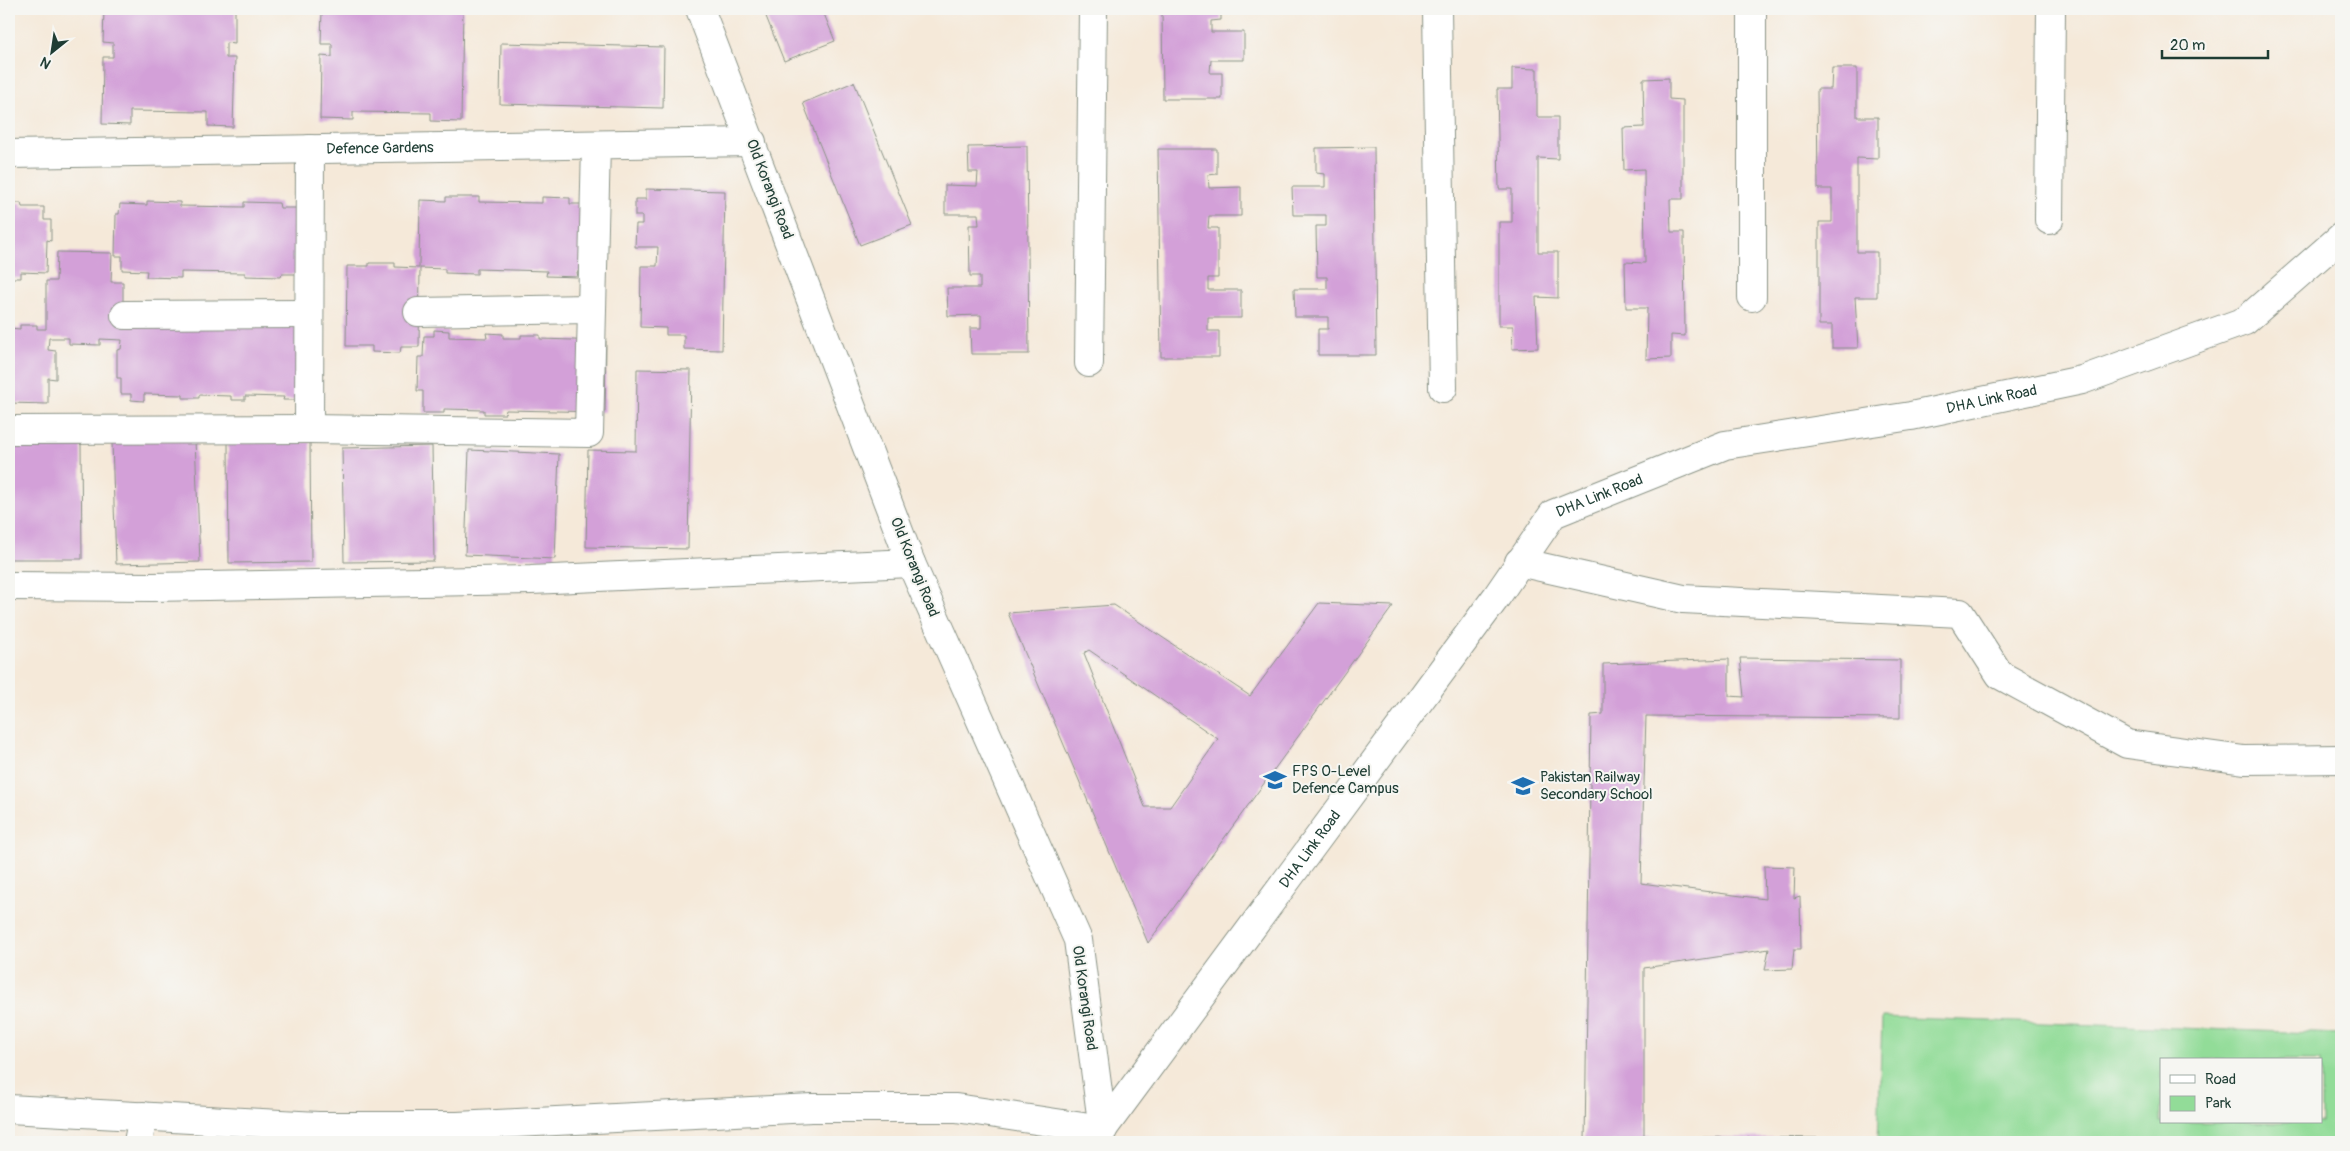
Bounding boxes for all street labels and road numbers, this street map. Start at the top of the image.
street label: Old Korangi Road [742,136,797,242]
street label: Defence Gardens [326,138,434,159]
street label: DHA Link Road [1945,381,2039,418]
street label: DHA Link Road [1553,470,1646,522]
street label: Old Korangi Road [886,515,943,620]
street label: DHA Link Road [1275,807,1345,892]
street label: Old Korangi Road [1068,944,1101,1052]

